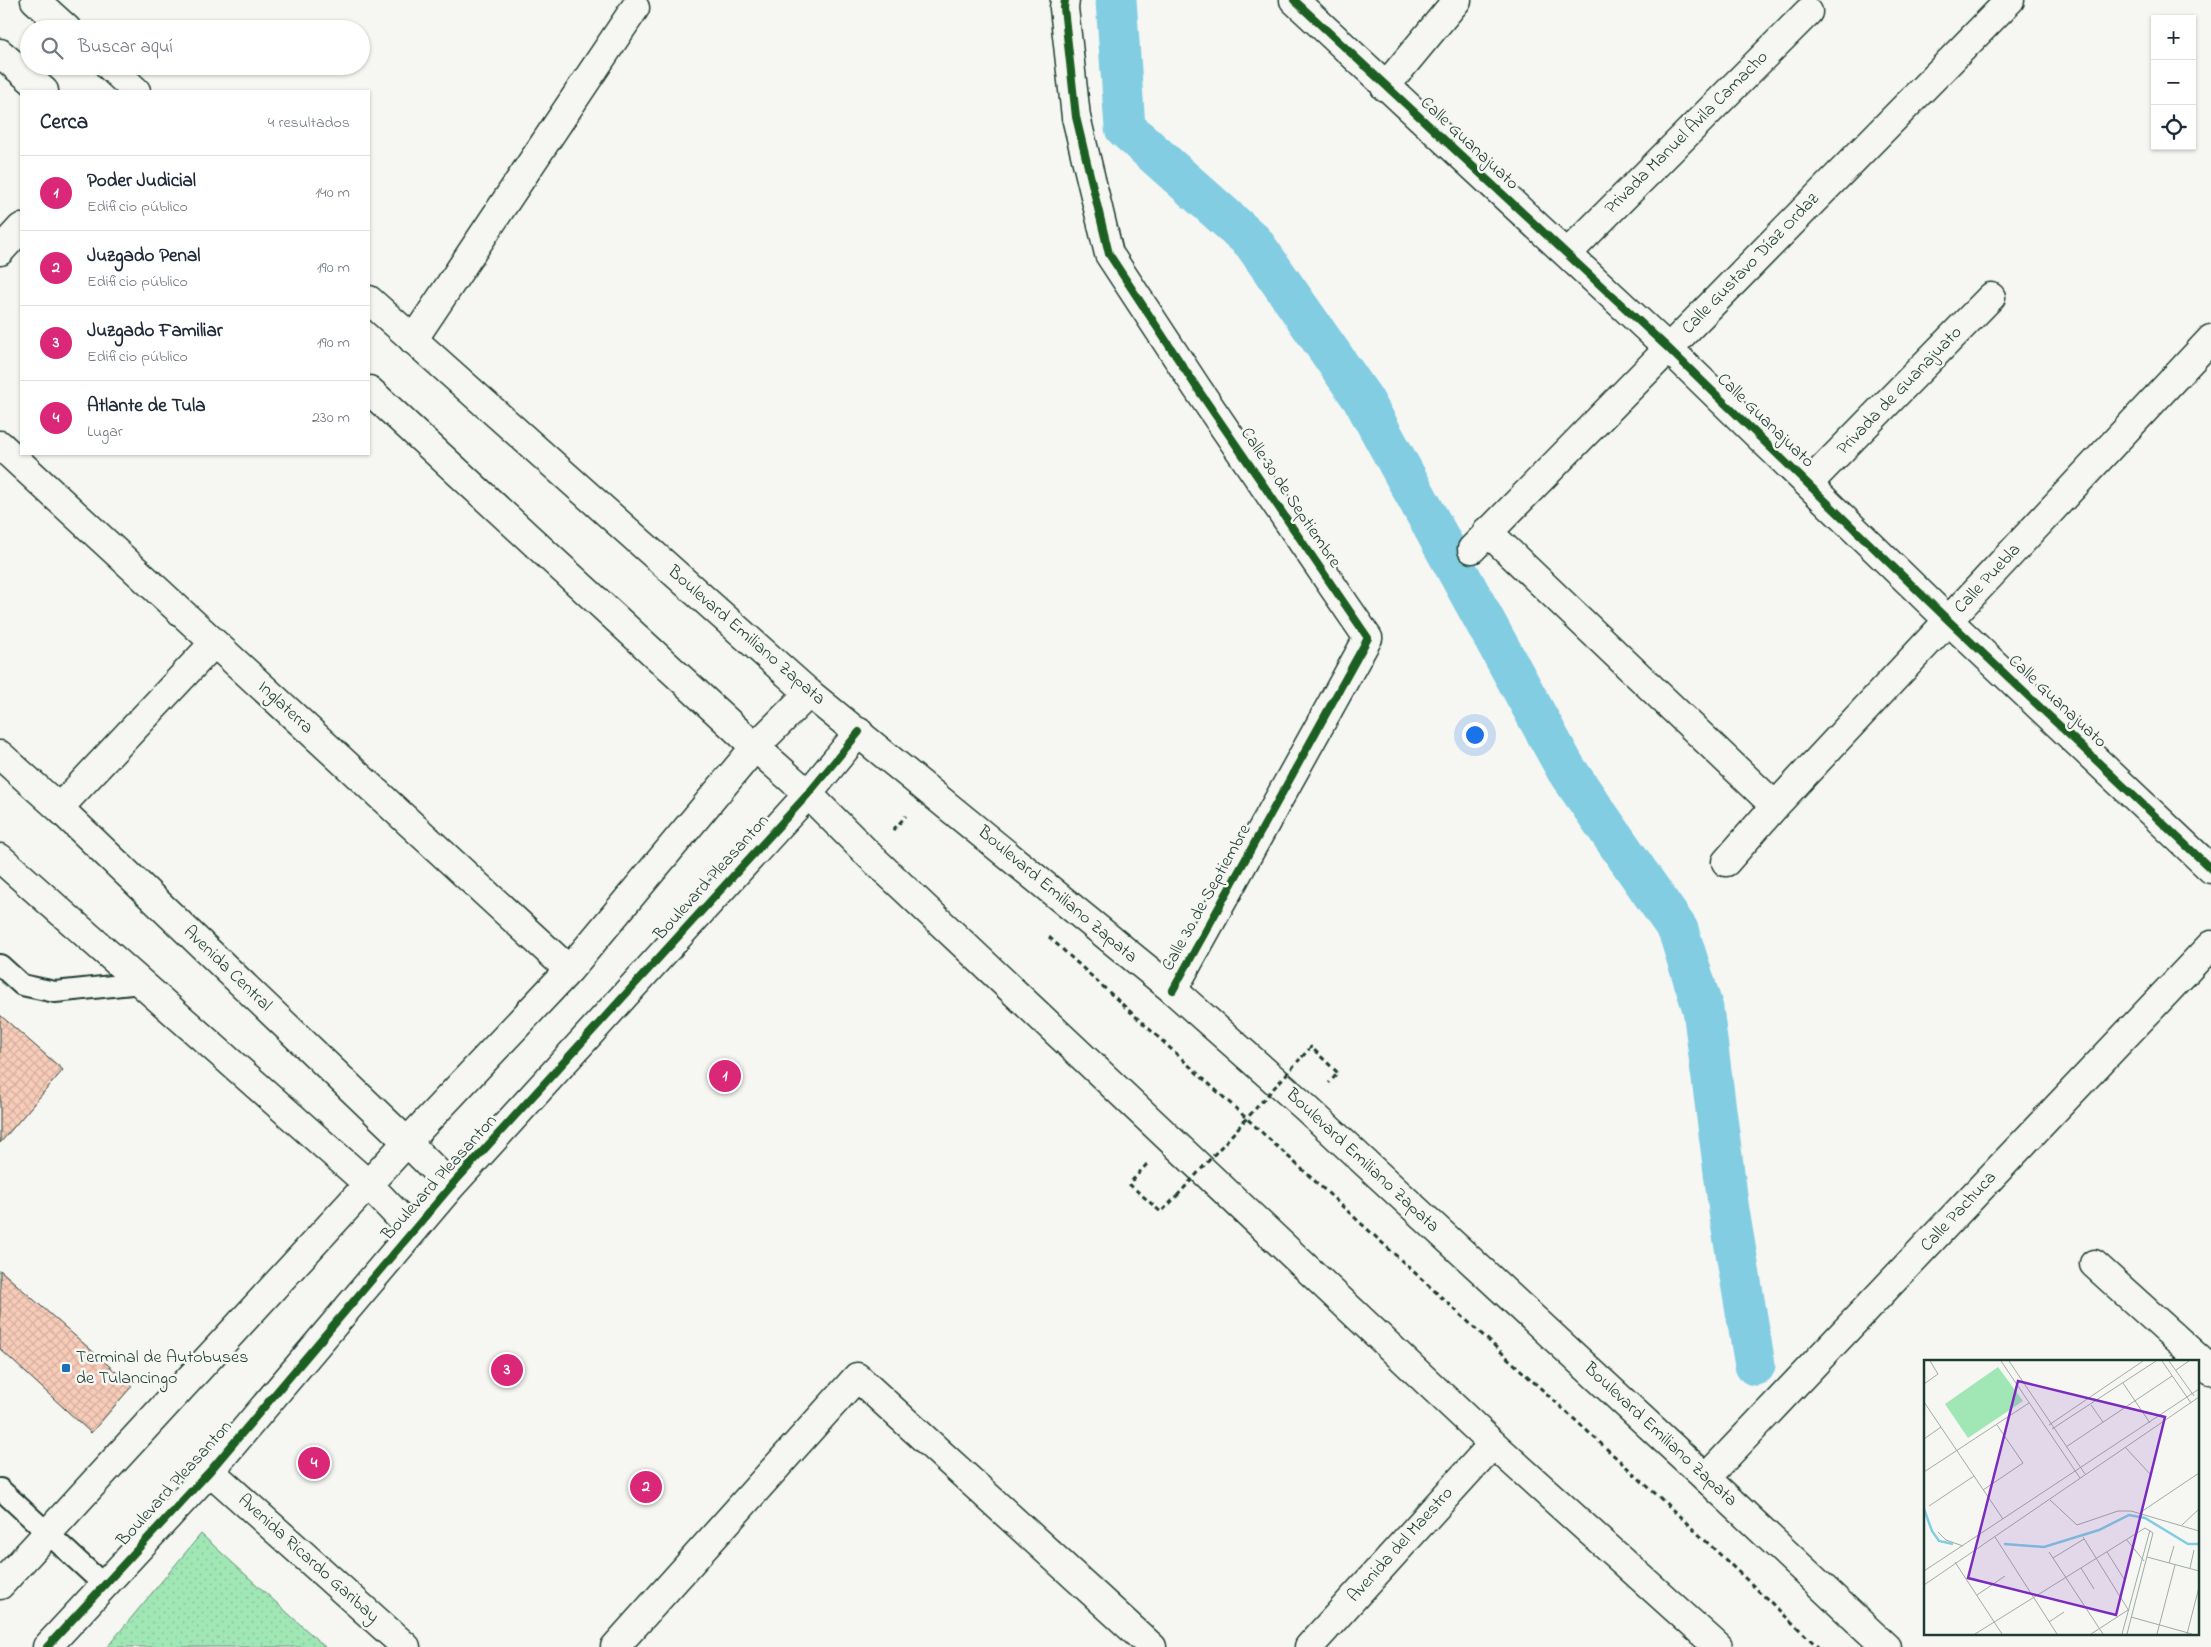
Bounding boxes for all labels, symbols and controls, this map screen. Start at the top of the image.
map controls [2151,15,2196,150]
button: + [2151,15,2196,60]
search box [20,20,370,75]
icon: search [38,34,66,62]
text: Buscar aquí [78,34,173,61]
street label: Privada Manuel Ávila Camacho [1599,45,1775,221]
button: − [2151,60,2196,105]
street label: Calle Guanajuato [1414,91,1524,197]
button: locate [2151,105,2196,150]
text: Cerca [40,108,88,138]
text: 4 resultados [268,111,350,135]
text: Poder Judicial [87,168,196,195]
text: 1 [53,181,59,205]
text: 140 m [315,181,350,205]
street label: Calle Gustavo Díaz Ordaz [1676,187,1826,341]
text: Edificio público [87,195,188,219]
text: Juzgado Penal [87,243,200,270]
text: 2 [52,256,60,280]
text: 190 m [317,256,350,280]
text: Edificio público [87,270,188,294]
text: Juzgado Familiar [87,318,223,345]
street label: Privada de Guanajuato [1831,321,1969,461]
text: 3 [53,331,59,355]
text: 190 m [317,331,350,355]
text: Edificio público [87,345,188,369]
street label: Calle Guanajuato [1710,368,1820,474]
text: Atlante de Tula [87,393,206,420]
text: 4 [53,406,59,430]
text: 230 m [312,406,350,430]
text: Lugar [87,420,123,444]
street label: Calle 30 de Septiembre [1233,423,1347,574]
street label: Calle Puebla [1949,538,2027,620]
street label: Boulevard Emiliano Zapata [661,559,831,712]
street label: Calle Guanajuato [2002,649,2112,755]
street label: Inglaterra [251,675,319,742]
your location [1462,722,1488,748]
street label: Boulevard Pleasanton [648,809,776,948]
street label: Calle 30 de Septiembre [1156,819,1259,976]
street label: Boulevard Emiliano Zapata [971,820,1143,970]
street label: Avenida Central [177,920,277,1018]
pin: 1 [709,1057,741,1095]
street label: Boulevard Emiliano Zapata [1279,1082,1445,1239]
street label: Boulevard Pleasanton [376,1109,504,1248]
street label: Calle Pachuca [1915,1166,2003,1258]
place label: Terminal de Autobuses de Tulancingo [76,1345,248,1393]
pin: 3 [491,1351,523,1389]
street label: Boulevard Emiliano Zapata [1577,1356,1743,1513]
inset map [1924,1360,2198,1634]
marker: Terminal de Autobuses de Tulancingo [60,1362,72,1374]
street label: Boulevard Pleasanton [111,1415,239,1554]
pin: 4 [298,1444,330,1482]
pin: 2 [630,1468,662,1506]
street label: Avenida del Maestro [1342,1481,1460,1609]
street label: Avenida Ricardo Garibay [231,1488,385,1630]

